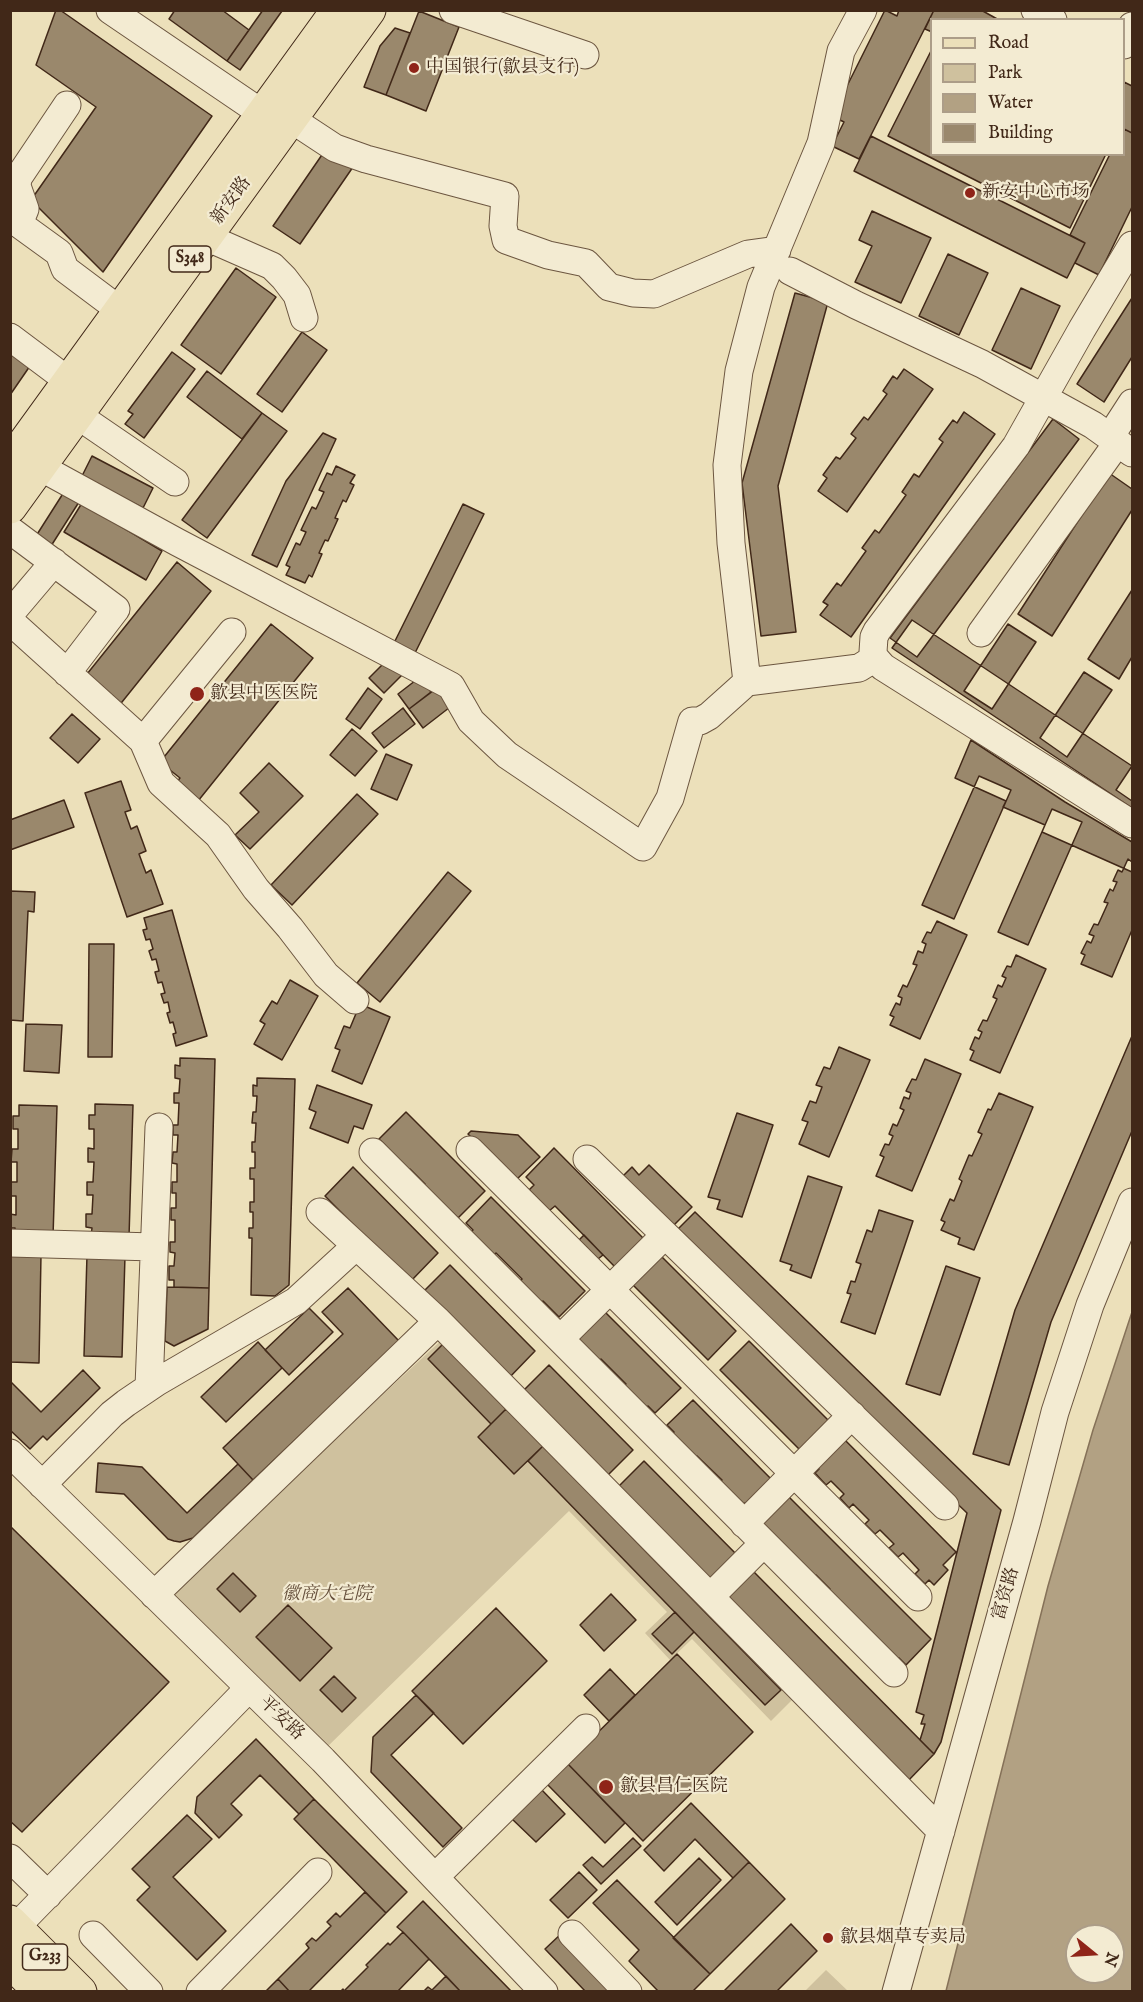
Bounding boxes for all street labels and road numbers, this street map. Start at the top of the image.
street label: 新安路 [207,173,257,229]
road number: S348 [169,246,211,272]
street label: 富资路 [989,1565,1025,1623]
street label: 平安路 [254,1692,308,1746]
road number: G233 [22,1944,68,1970]

